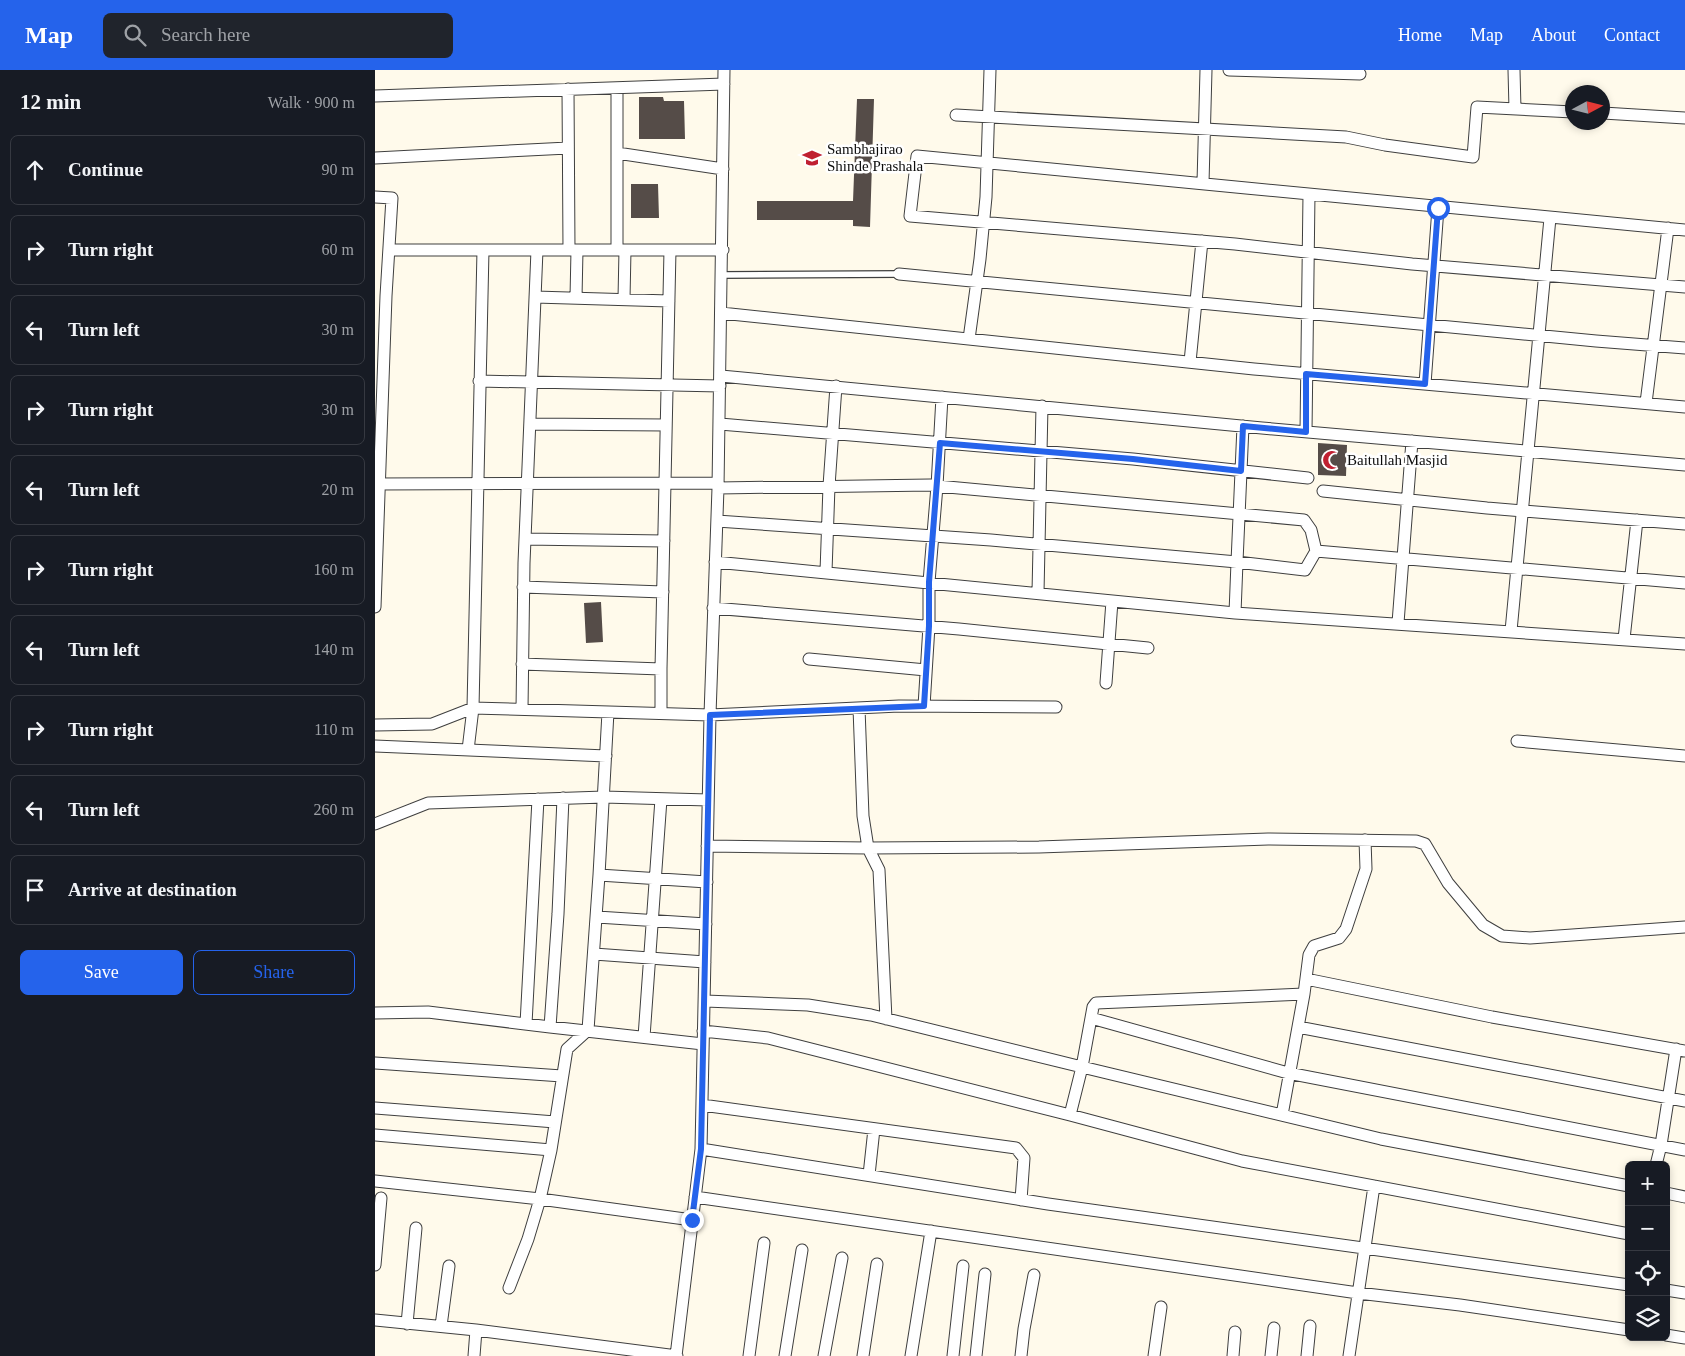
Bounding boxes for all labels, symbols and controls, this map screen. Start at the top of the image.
search box [103,13,453,58]
icon: search [121,21,149,49]
text: Map [25,22,73,48]
text: Search here [161,24,250,45]
text: Home [1398,25,1442,45]
text: Map [1470,25,1503,45]
text: About [1531,25,1576,45]
text: Contact [1604,25,1660,45]
north arrow [1565,85,1610,130]
text: 12 min [20,90,81,114]
text: Walk · 900 m [268,94,355,111]
place label: Sambhajirao Shinde Prashala [827,141,924,174]
school or university icon: Sambhajirao Shinde Prashala [801,147,823,169]
icon: ahead [21,156,49,184]
text: Continue [68,159,143,180]
text: 90 m [322,161,354,178]
route start [1427,197,1450,220]
icon: right [21,236,49,264]
text: Turn right [68,239,153,260]
text: 60 m [322,241,354,258]
icon: left [21,316,49,344]
text: Turn left [68,319,140,340]
text: 30 m [322,321,354,338]
icon: right [21,396,49,424]
text: Turn right [68,399,153,420]
text: 30 m [322,401,354,418]
mosque icon: Baitullah Masjid [1321,449,1343,471]
place label: Baitullah Masjid [1347,452,1448,468]
icon: left [21,476,49,504]
text: Turn left [68,479,140,500]
text: 20 m [322,481,354,498]
icon: right [21,556,49,584]
text: Turn right [68,559,153,580]
text: 160 m [314,561,354,578]
icon: left [21,636,49,664]
text: Turn left [68,639,140,660]
text: 140 m [314,641,354,658]
icon: right [21,716,49,744]
text: Turn right [68,719,153,740]
text: 110 m [314,721,354,738]
icon: left [21,796,49,824]
text: Turn left [68,799,140,820]
text: 260 m [314,801,354,818]
icon: arrive [21,876,49,904]
text: Arrive at destination [68,879,237,900]
button: Save [20,950,183,995]
button: Share [193,950,355,995]
map controls [1625,1161,1670,1341]
button: + [1625,1161,1670,1206]
button: − [1625,1206,1670,1251]
route end [681,1209,704,1232]
button: locate [1625,1251,1670,1296]
button: layers [1625,1296,1670,1341]

